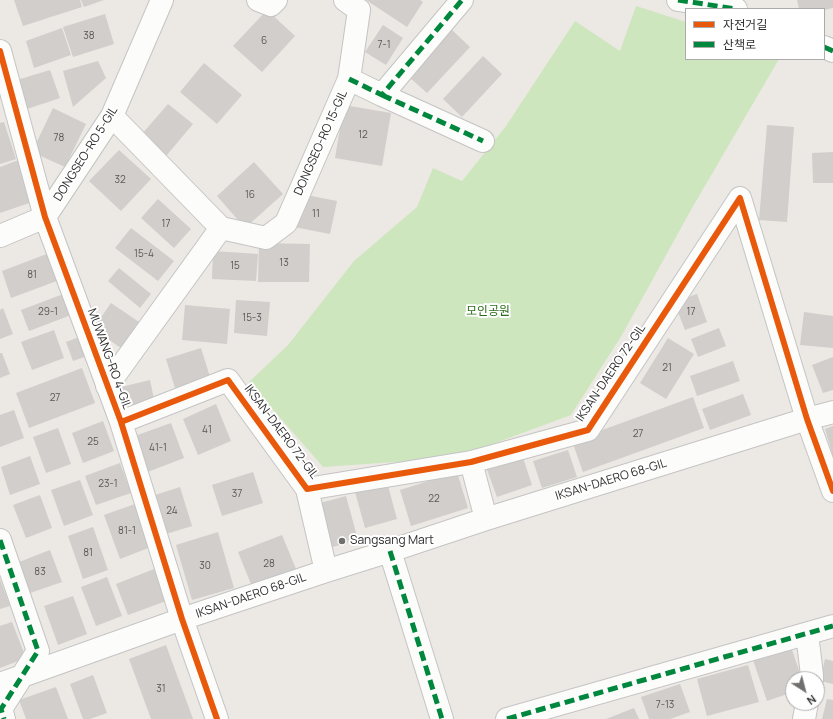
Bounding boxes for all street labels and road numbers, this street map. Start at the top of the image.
street label: DONGSEO-RO 15-GIL [291,88,351,198]
street label: DONGSEO-RO 5-GIL [51,104,121,204]
street label: MUWANG-RO 4-GIL [84,307,134,411]
street label: IKSAN-DAERO 72-GIL [573,322,649,424]
street label: IKSAN-DAERO 72-GIL [241,382,321,482]
street label: IKSAN-DAERO 68-GIL [554,456,668,504]
street label: IKSAN-DAERO 68-GIL [194,570,308,622]

